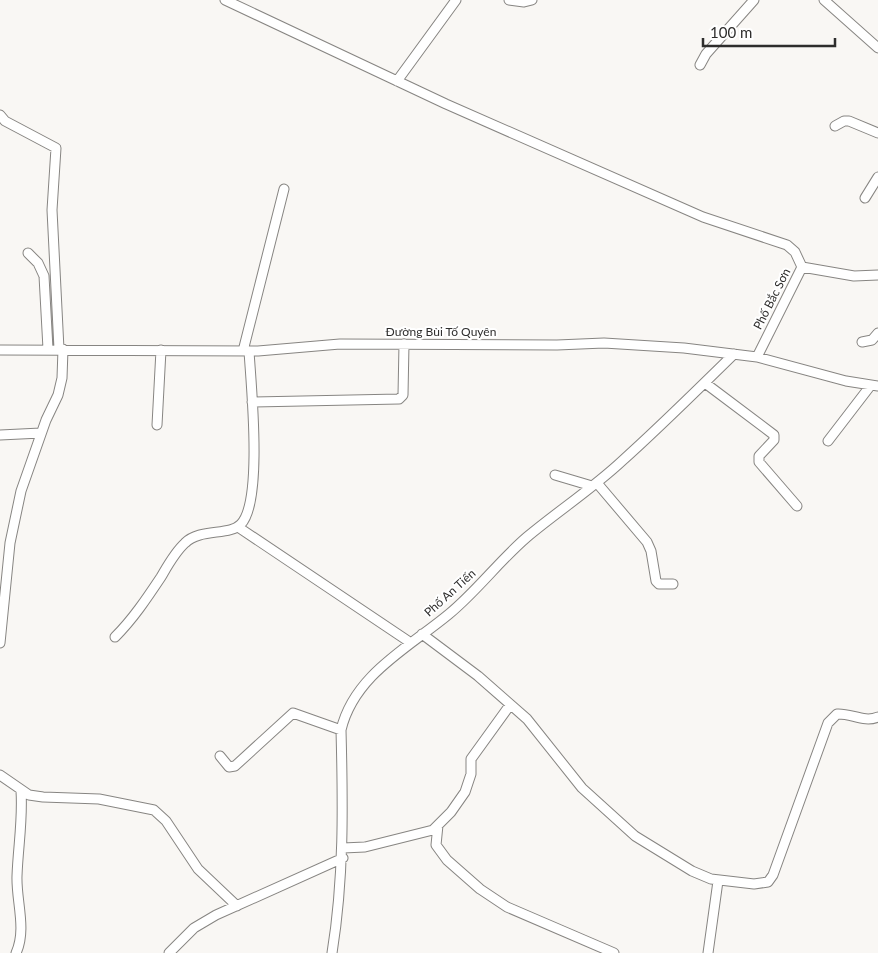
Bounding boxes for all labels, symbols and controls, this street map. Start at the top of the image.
scale bar [703,15,836,47]
text: 100 m [710,23,752,41]
street label: Phố Bắc Sơn [750,266,793,332]
street label: Đường Bùi Tố Quyên [386,324,496,339]
street label: Phố An Tiến [421,566,478,620]

